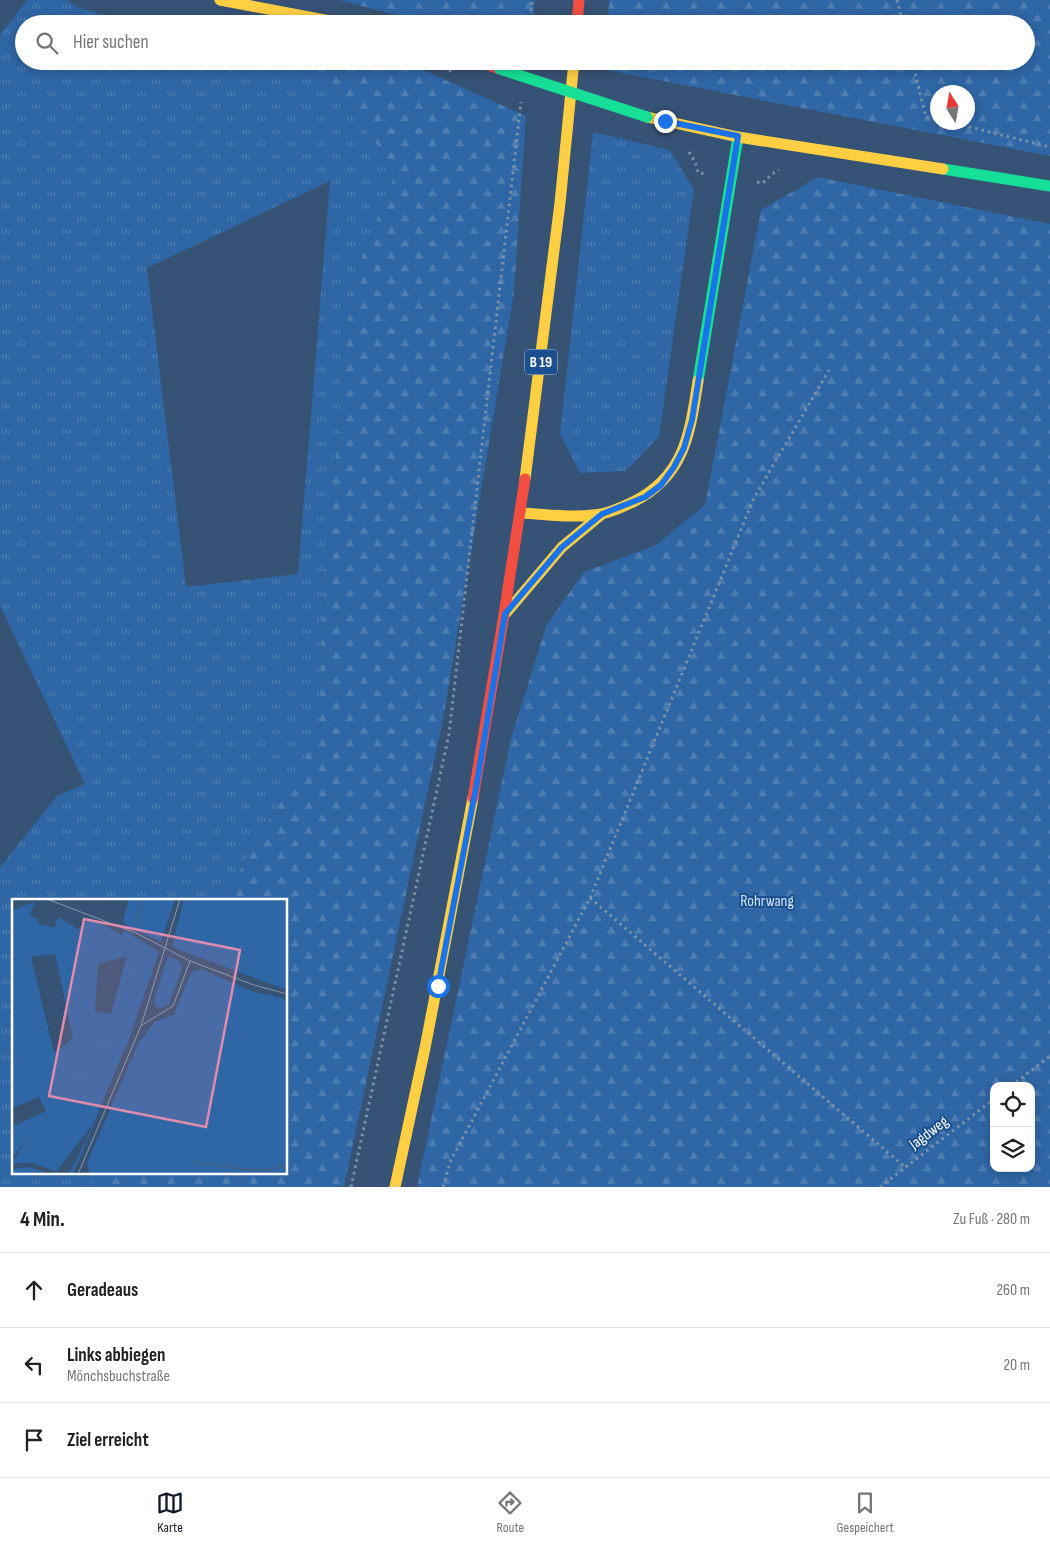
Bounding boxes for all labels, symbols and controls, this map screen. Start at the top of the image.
search box [15,15,1035,70]
icon: search [33,29,61,57]
text: Hier suchen [73,31,149,54]
north arrow [930,85,975,130]
route end [654,110,677,133]
road number: B 19 [525,350,557,374]
park label: Rohrwang [740,892,794,911]
inset map [12,899,288,1174]
route start [427,975,450,998]
map controls [990,1082,1035,1172]
button: locate [990,1082,1035,1127]
street label: Jagdweg [905,1112,952,1154]
button: layers [990,1127,1035,1172]
text: 4 Min. [20,1207,65,1232]
text: Zu Fuß · 280 m [953,1210,1030,1229]
icon: ahead [20,1276,48,1304]
text: Geradeaus [67,1279,138,1302]
text: 260 m [996,1281,1030,1300]
text: Links abbiegen [67,1344,165,1367]
icon: left [20,1351,48,1379]
text: 20 m [1003,1356,1030,1375]
text: Mönchsbuchstraße [67,1367,170,1386]
icon: arrive [20,1426,48,1454]
text: Ziel erreicht [67,1429,149,1452]
tab: Karte [156,1489,184,1536]
tab: Route [496,1489,524,1536]
tab: Gespeichert [837,1489,894,1536]

